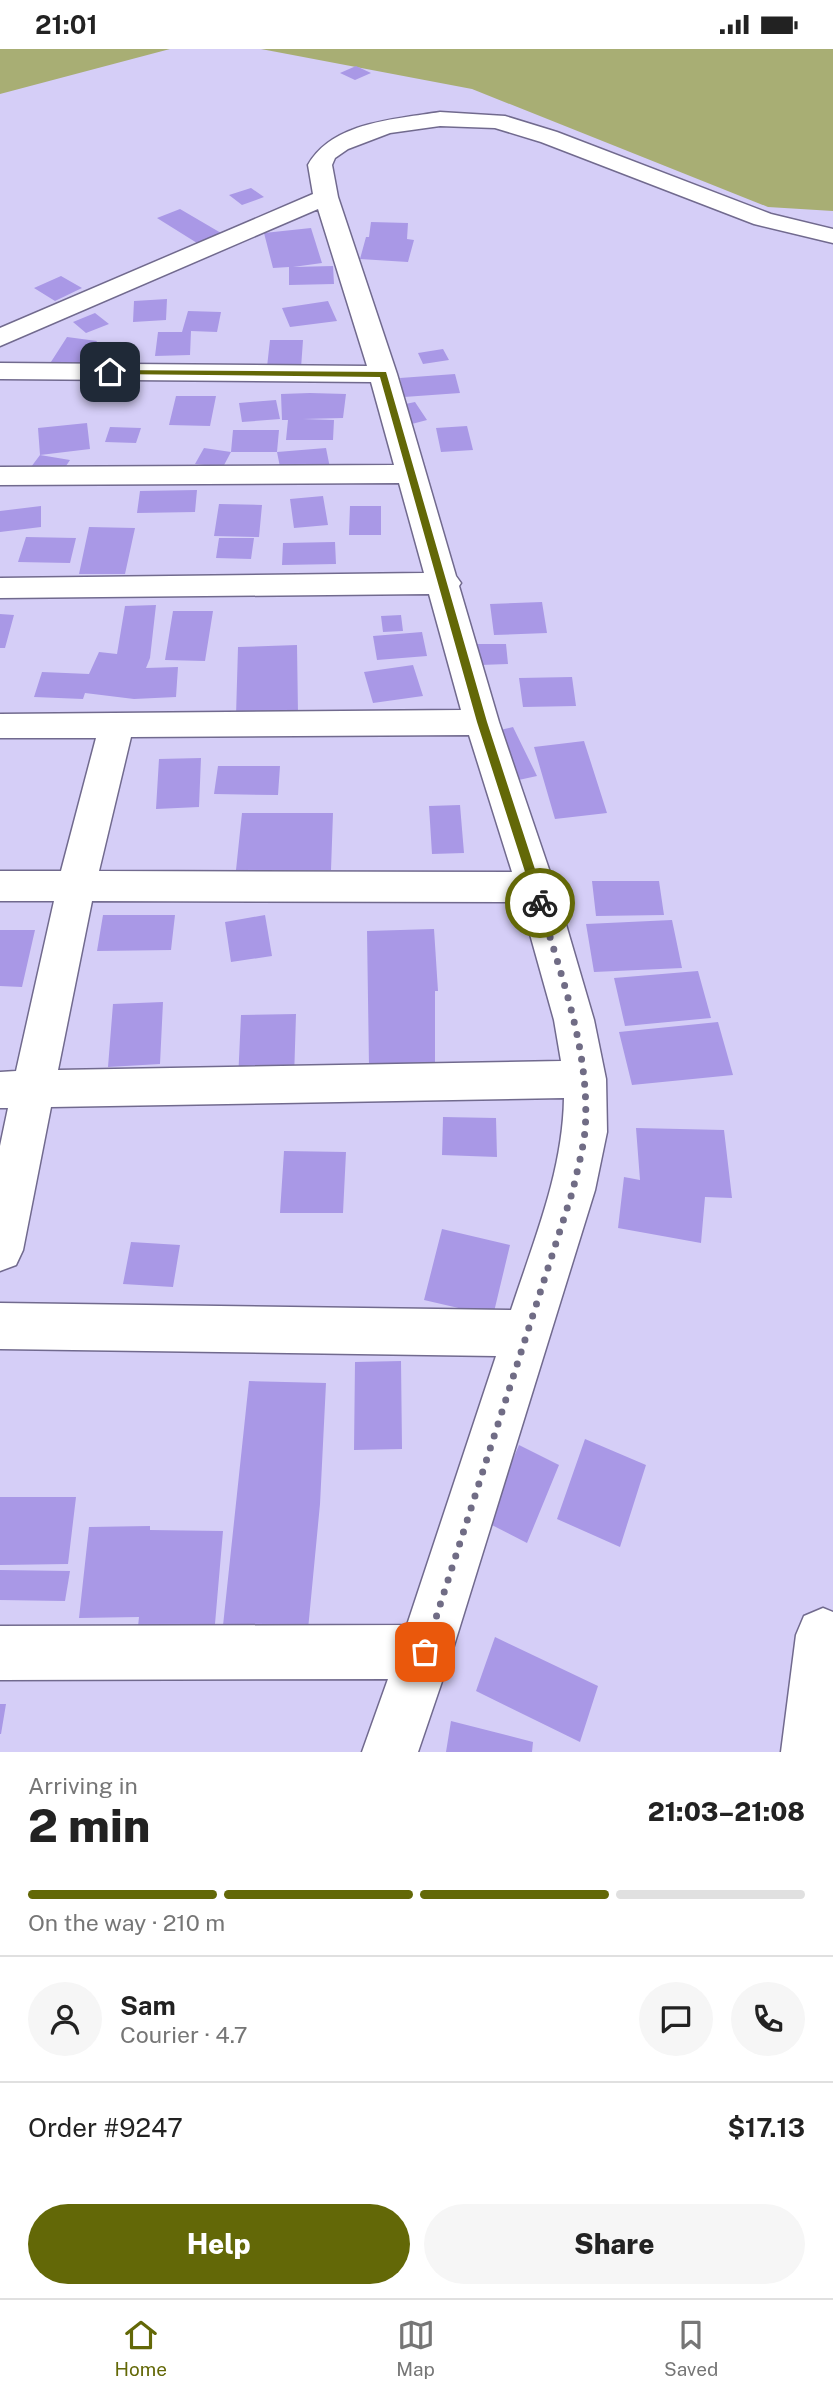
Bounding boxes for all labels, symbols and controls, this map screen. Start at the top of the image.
text: 21:01 [35,9,98,40]
pin [80,342,140,402]
icon: home [91,353,129,391]
courier [505,868,575,938]
icon: bike [521,884,559,922]
pin [395,1622,455,1682]
icon: bag [406,1633,444,1671]
text: Arriving in [28,1772,138,1799]
text: 21:03–21:08 [648,1796,805,1827]
text: 2 min [28,1798,150,1852]
text: On the way · 210 m [28,1909,225,1936]
button: person [28,1982,102,2056]
button: chat [639,1982,713,2056]
button: phone [731,1982,805,2056]
text: Sam [120,1990,176,2021]
text: Courier · 4.7 [120,2021,248,2048]
text: Order #9247 [28,2112,183,2143]
text: $17.13 [727,2112,805,2143]
button: Help [28,2204,410,2284]
button: Share [424,2204,805,2284]
tab: Home [115,2316,167,2380]
tab: Map [396,2316,435,2380]
tab: Saved [664,2316,718,2380]

